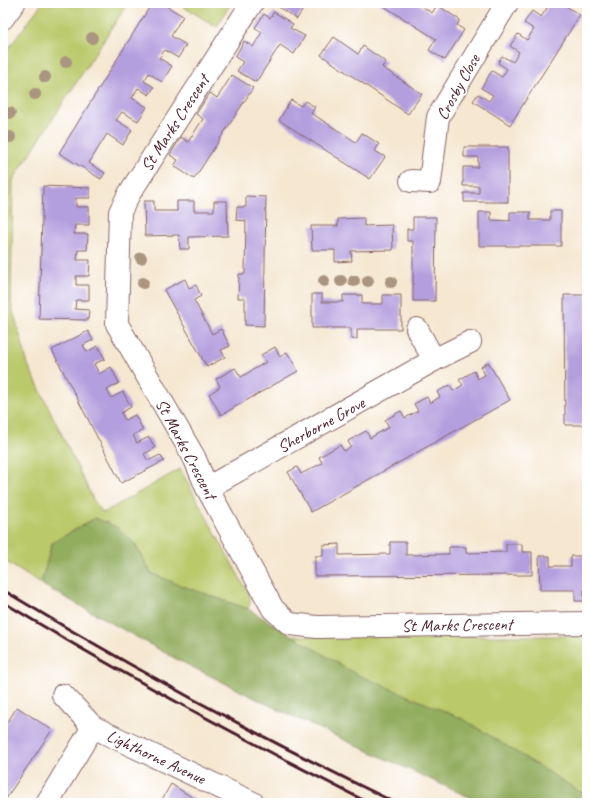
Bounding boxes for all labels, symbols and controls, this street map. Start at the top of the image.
street label: Crosby Close [431,49,485,123]
street label: St Marks Crescent [136,69,215,175]
street label: Sherborne Grove [274,392,370,458]
street label: St Marks Crescent [151,395,222,505]
street label: St Marks Crescent [401,613,515,636]
street label: Lighthorne Avenue [103,725,210,790]

